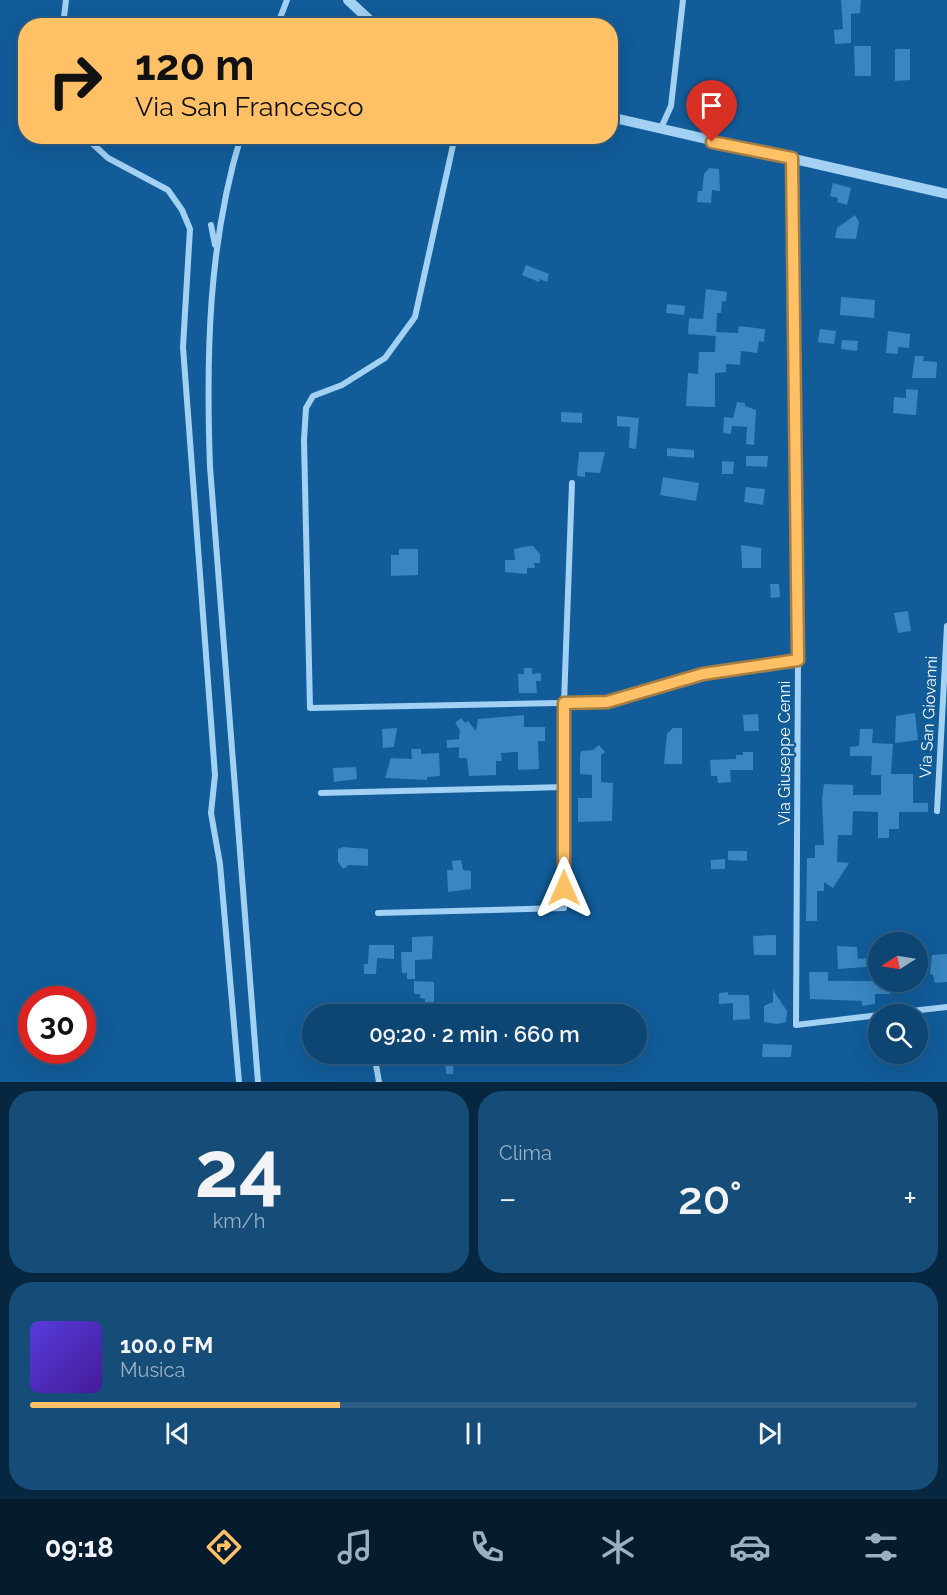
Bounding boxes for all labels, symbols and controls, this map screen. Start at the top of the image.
text: 120 m [135,41,254,90]
icon: right [36,42,114,120]
pin [686,80,737,142]
icon: arrive [695,89,728,122]
text: Via San Francesco [135,91,364,122]
street label: Via San Giovanni [916,655,941,779]
street label: Via Giuseppe Cenni [775,681,794,825]
position arrow [532,856,596,920]
north arrow [868,932,928,992]
map controls [868,932,928,1064]
speed limit sign: 30 [18,986,96,1064]
button: search [868,1004,928,1064]
text: 09:20 · 2 min · 660 m [369,1021,580,1047]
text: 24 [195,1124,283,1215]
text: Clima [499,1141,552,1165]
text: 20° [678,1172,742,1225]
text: − [499,1179,517,1218]
text: + [903,1179,917,1218]
text: km/h [213,1209,265,1233]
text: 100.0 FM [120,1332,213,1358]
text: Musica [120,1358,185,1382]
icon: previous [161,1417,194,1450]
icon: pause [457,1417,490,1450]
icon: next [753,1417,786,1450]
icon: directions [203,1526,245,1568]
icon: music [334,1526,376,1568]
icon: phone [466,1526,508,1568]
icon: climate [597,1526,639,1568]
icon: car [729,1526,771,1568]
icon: filters [860,1526,902,1568]
text: 09:18 [45,1532,114,1563]

